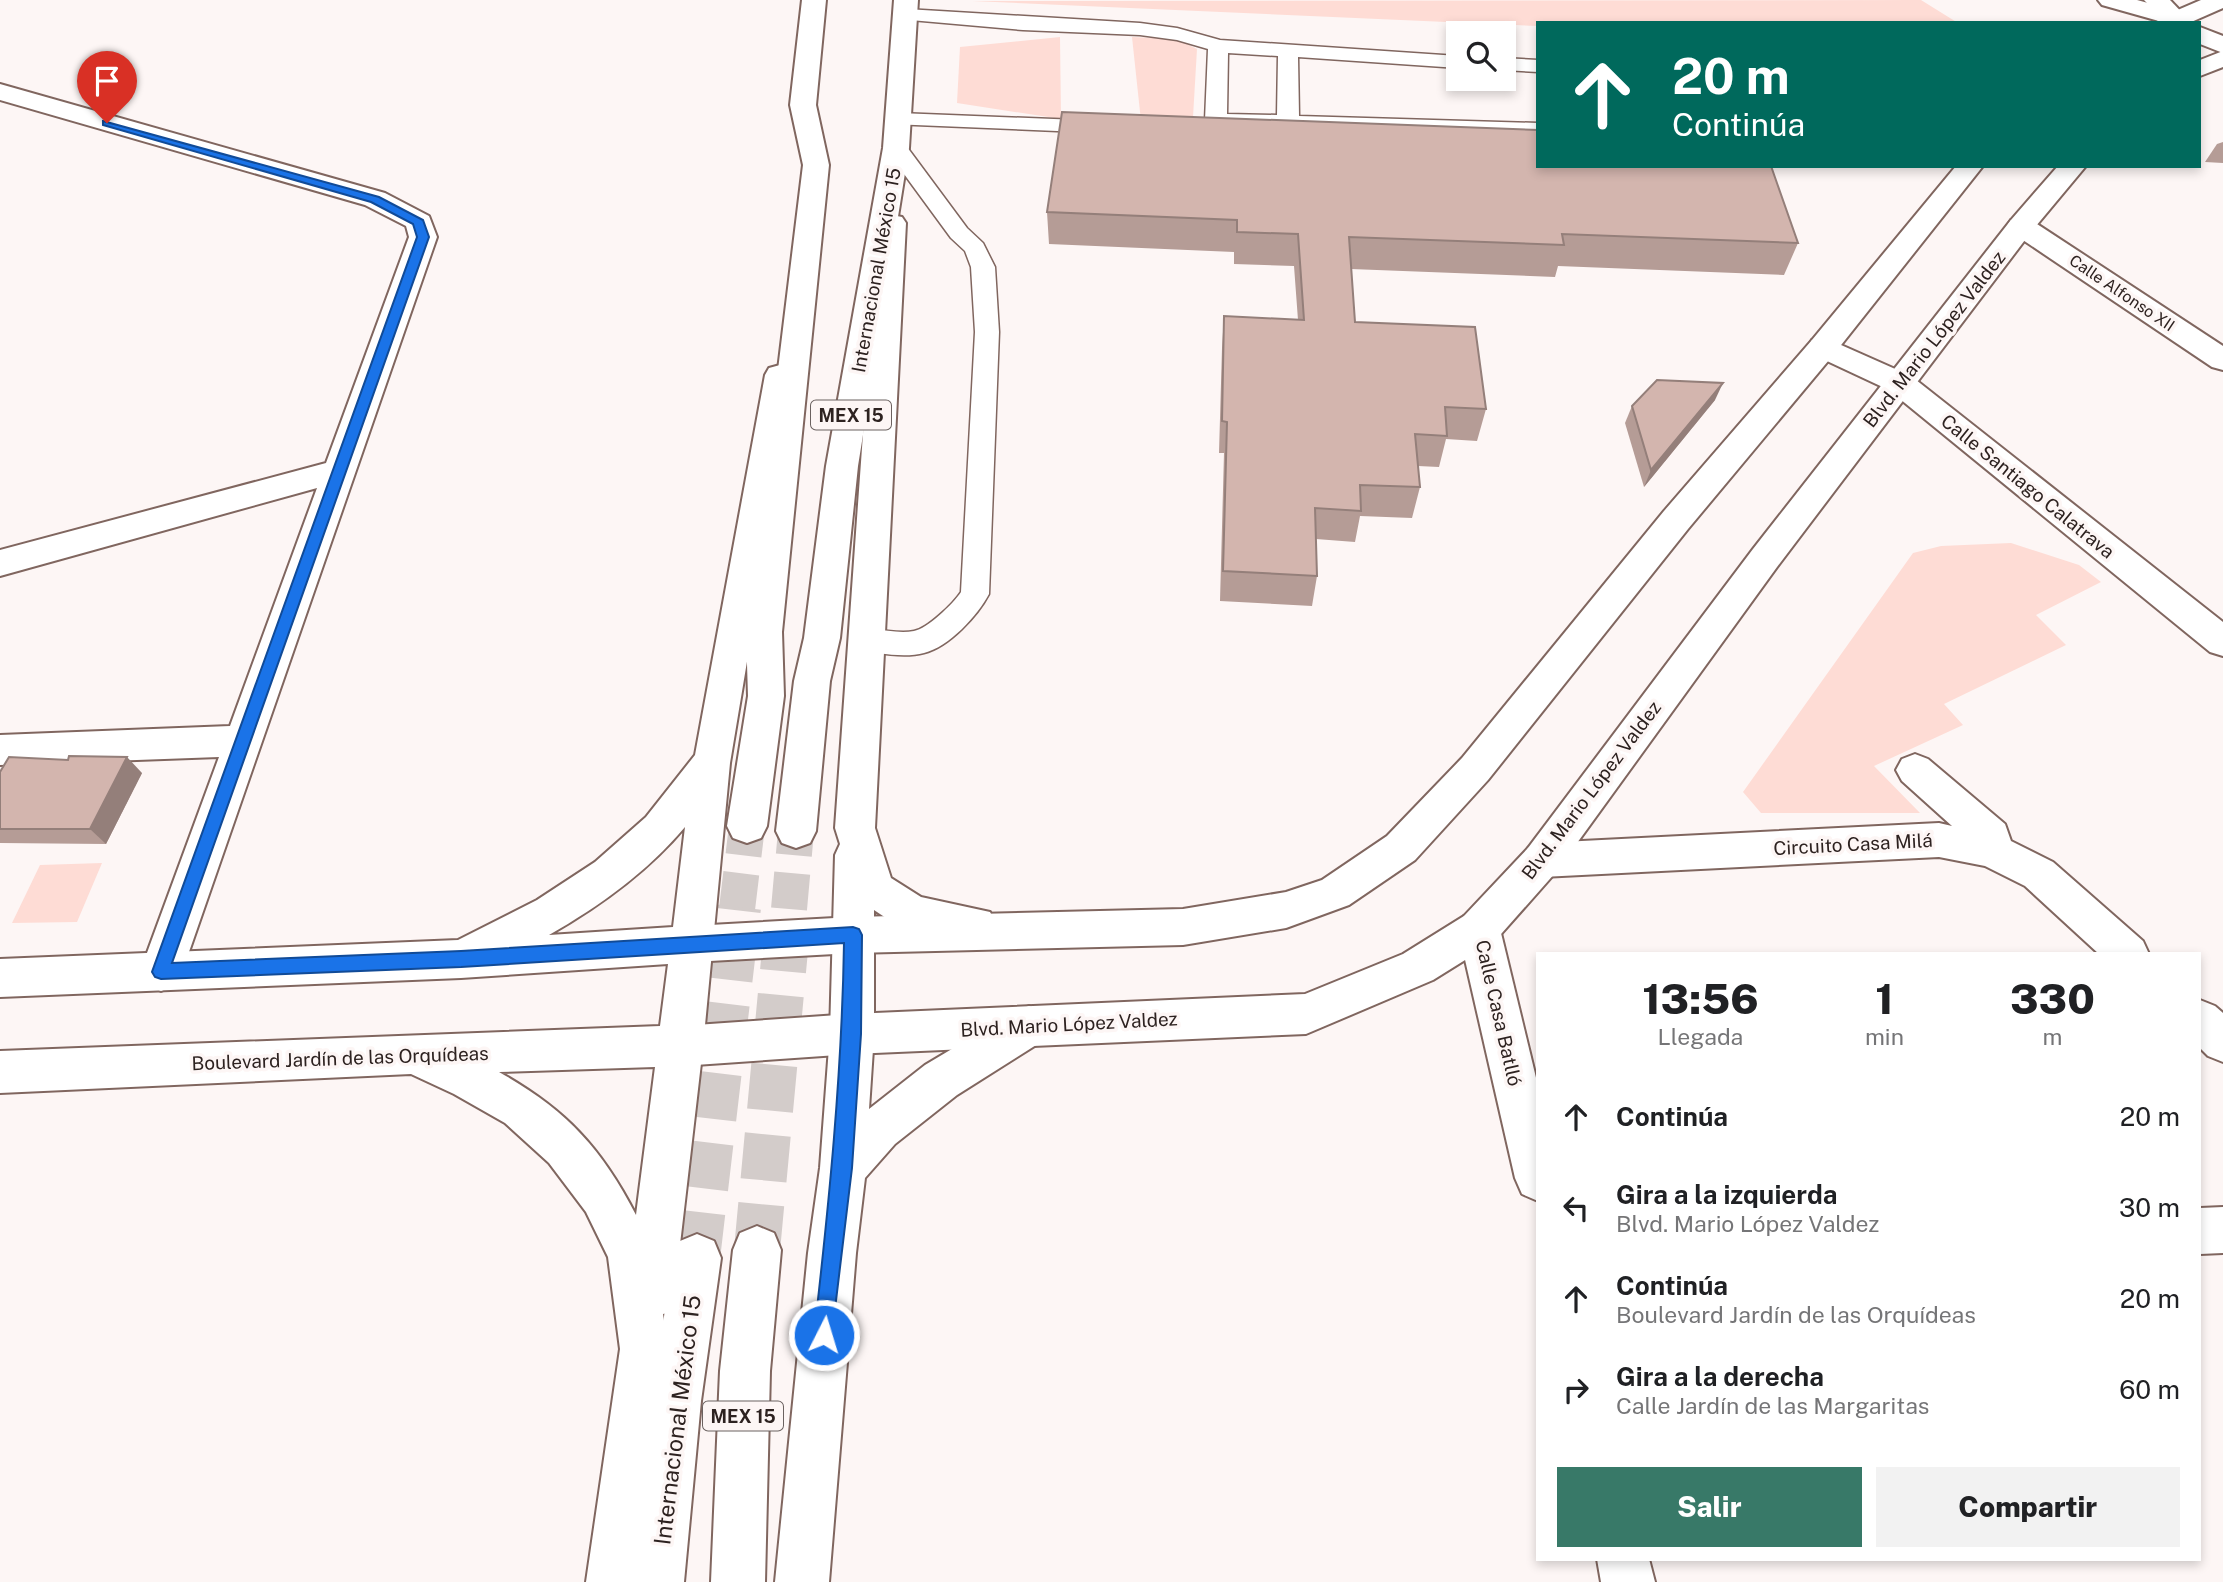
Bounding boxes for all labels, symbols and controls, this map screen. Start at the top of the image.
map controls [1446,21,1516,91]
button: search [1446,21,1516,91]
text: 20 m [1672,47,1790,105]
icon: ahead [1557,49,1648,140]
pin [77,51,137,123]
icon: arrive [88,62,126,100]
text: Continúa [1672,106,1805,143]
street label: Internacional México 15 [847,166,905,374]
street label: Blvd. Mario López Valdez [1858,247,2010,431]
street label: Calle Alfonso XII [2066,251,2178,335]
road number: MEX 15 [811,400,891,430]
street label: Calle Santiago Calatrava [1937,409,2119,563]
street label: Blvd. Mario López Valdez [1517,697,1665,883]
street label: Circuito Casa Milá [1773,829,1933,859]
street label: Calle Casa Batlló [1471,938,1527,1088]
text: 13:56 [1642,974,1759,1023]
text: 1 [1875,974,1894,1023]
text: 330 [2010,974,2095,1023]
street label: Blvd. Mario López Valdez [960,1007,1178,1041]
text: Llegada [1658,1023,1743,1050]
text: min [1865,1023,1904,1050]
text: m [2043,1023,2062,1050]
street label: Boulevard Jardín de las Orquídeas [191,1042,489,1074]
icon: ahead [1557,1098,1595,1136]
text: Continúa [1616,1101,1728,1132]
text: 20 m [2120,1101,2180,1132]
text: Gira a la izquierda [1616,1179,1838,1210]
icon: left [1557,1189,1595,1227]
text: 30 m [2119,1192,2180,1223]
text: Blvd. Mario López Valdez [1616,1210,1879,1237]
text: Continúa [1616,1270,1728,1301]
icon: ahead [1557,1280,1595,1318]
text: 20 m [2120,1283,2180,1314]
street label: Internacional México 15 [648,1294,706,1546]
position arrow [787,1298,861,1372]
text: Boulevard Jardín de las Orquídeas [1616,1301,1976,1328]
text: Gira a la derecha [1616,1361,1824,1392]
icon: right [1557,1371,1595,1409]
text: 60 m [2119,1374,2180,1405]
text: Calle Jardín de las Margaritas [1616,1392,1929,1419]
road number: MEX 15 [703,1401,783,1430]
button: Salir [1557,1467,1862,1547]
button: Compartir [1876,1467,2180,1547]

